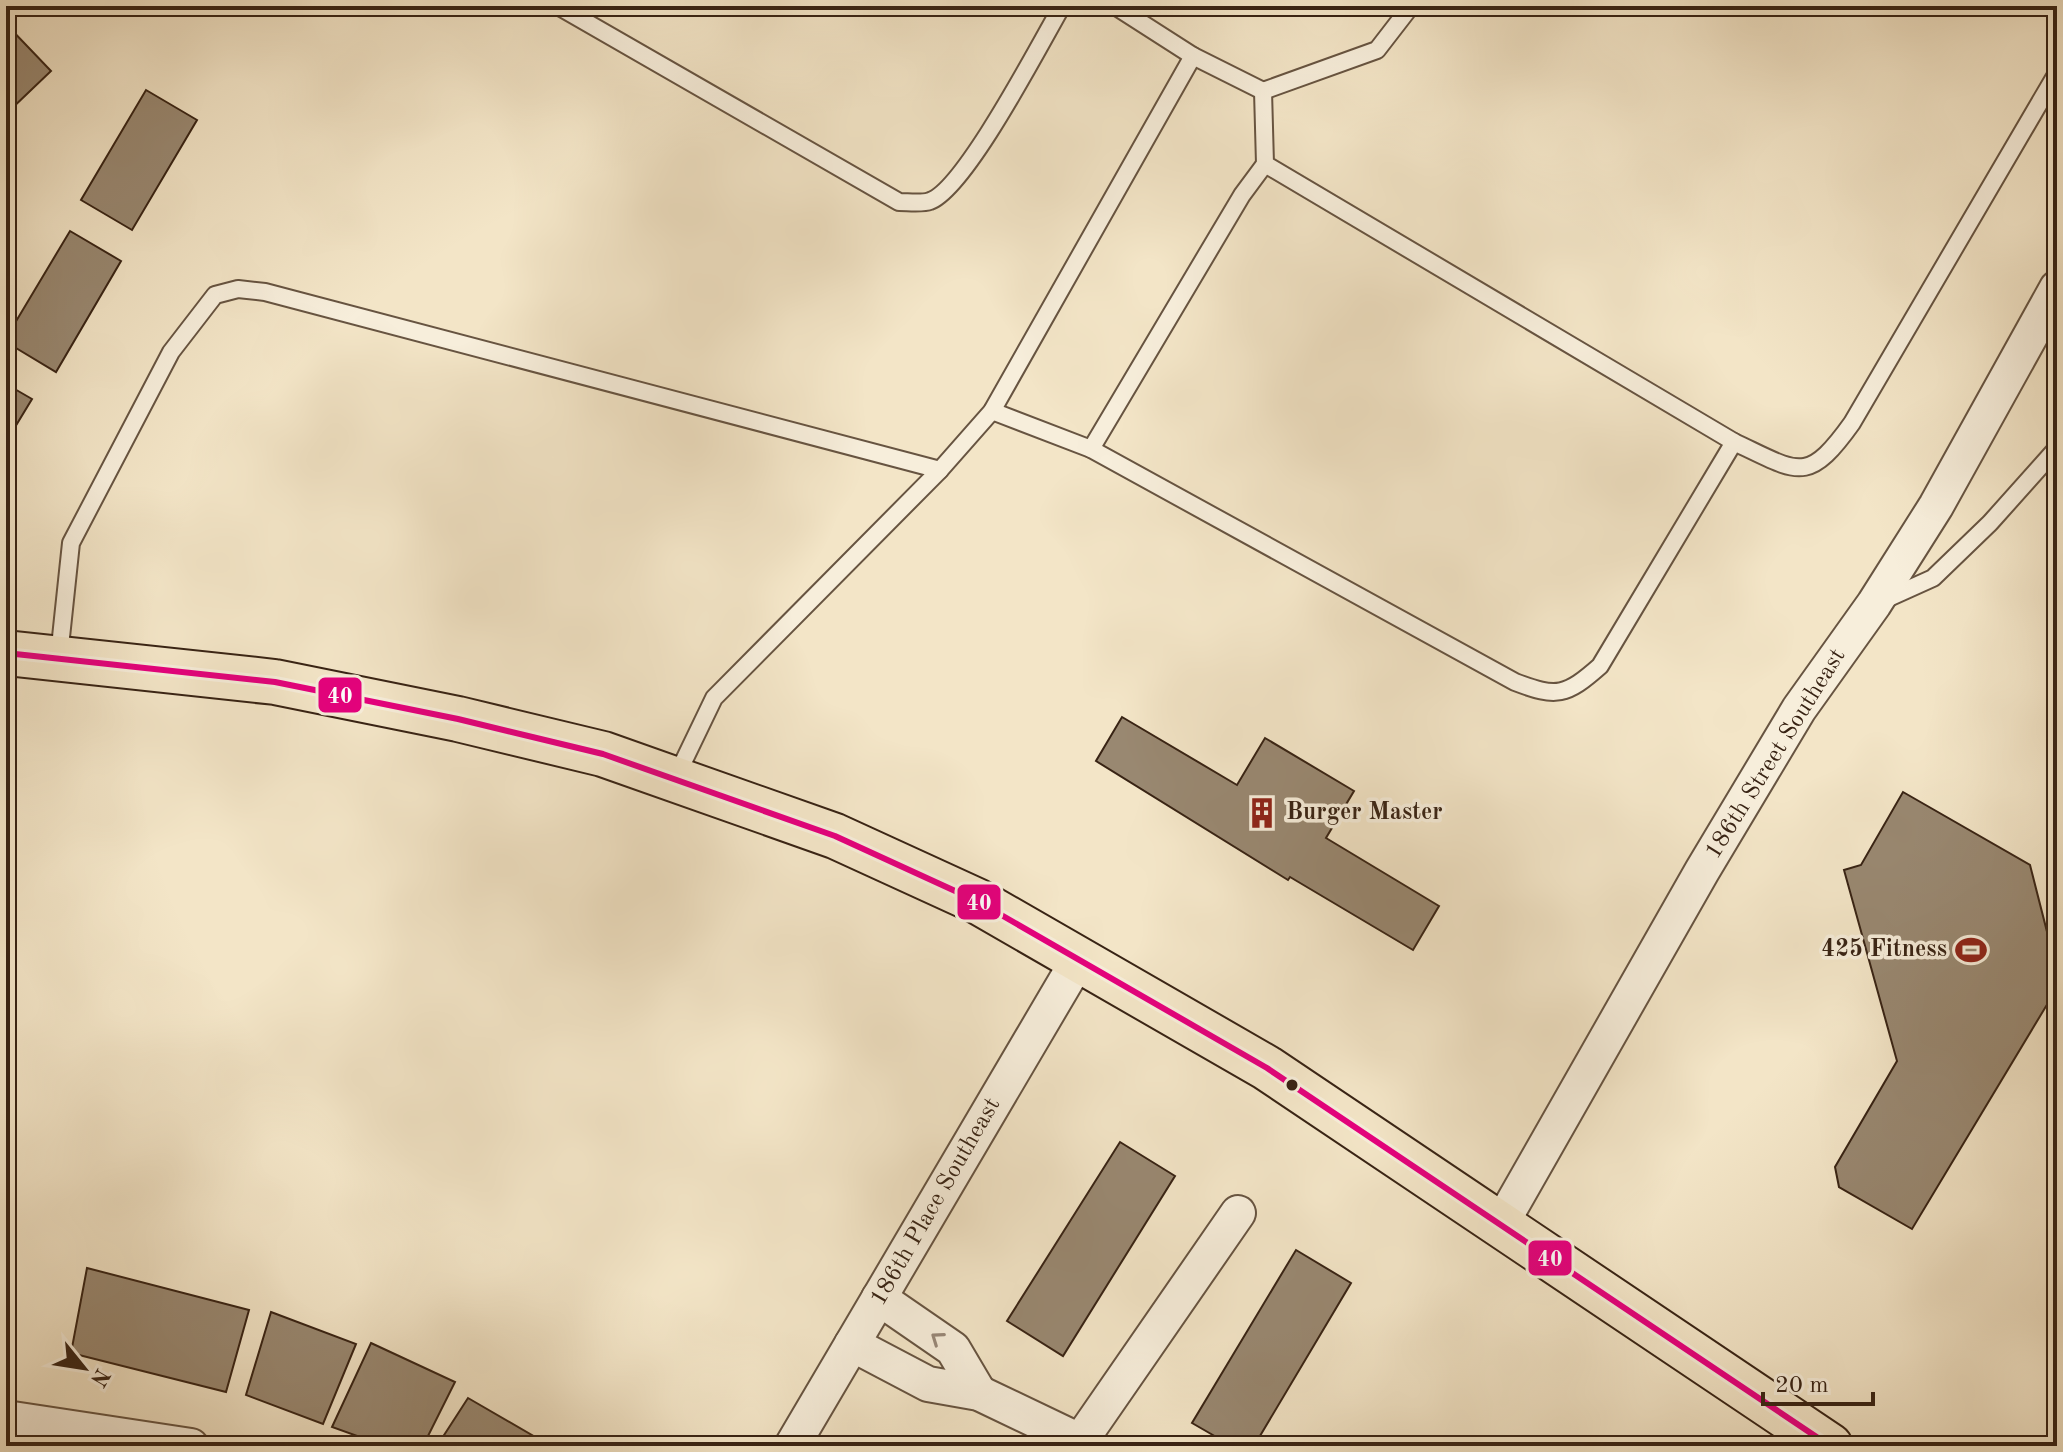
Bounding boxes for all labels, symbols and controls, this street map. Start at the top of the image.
street label: 186th Street Southeast [1701,645,1851,863]
line badge: 40 [317,676,363,714]
text: 40 [327,686,353,708]
building icon: Burger Master [1245,796,1279,830]
place label: Burger Master [1286,801,1443,825]
line badge: 40 [956,883,1002,921]
text: 40 [966,893,992,915]
sports icon: 425 Fitness [1954,933,1988,967]
place label: 425 Fitness [1821,937,1947,962]
unlabelled marker [1284,1077,1300,1093]
street label: 186th Place Southeast [867,1094,1005,1310]
line badge: 40 [1527,1239,1573,1277]
text: 40 [1537,1249,1563,1271]
north arrow [44,1328,124,1408]
one-way arrow [932,1333,946,1348]
scale bar [1763,1356,1873,1406]
text: N [86,1364,113,1390]
text: 20 m [1775,1374,1829,1398]

